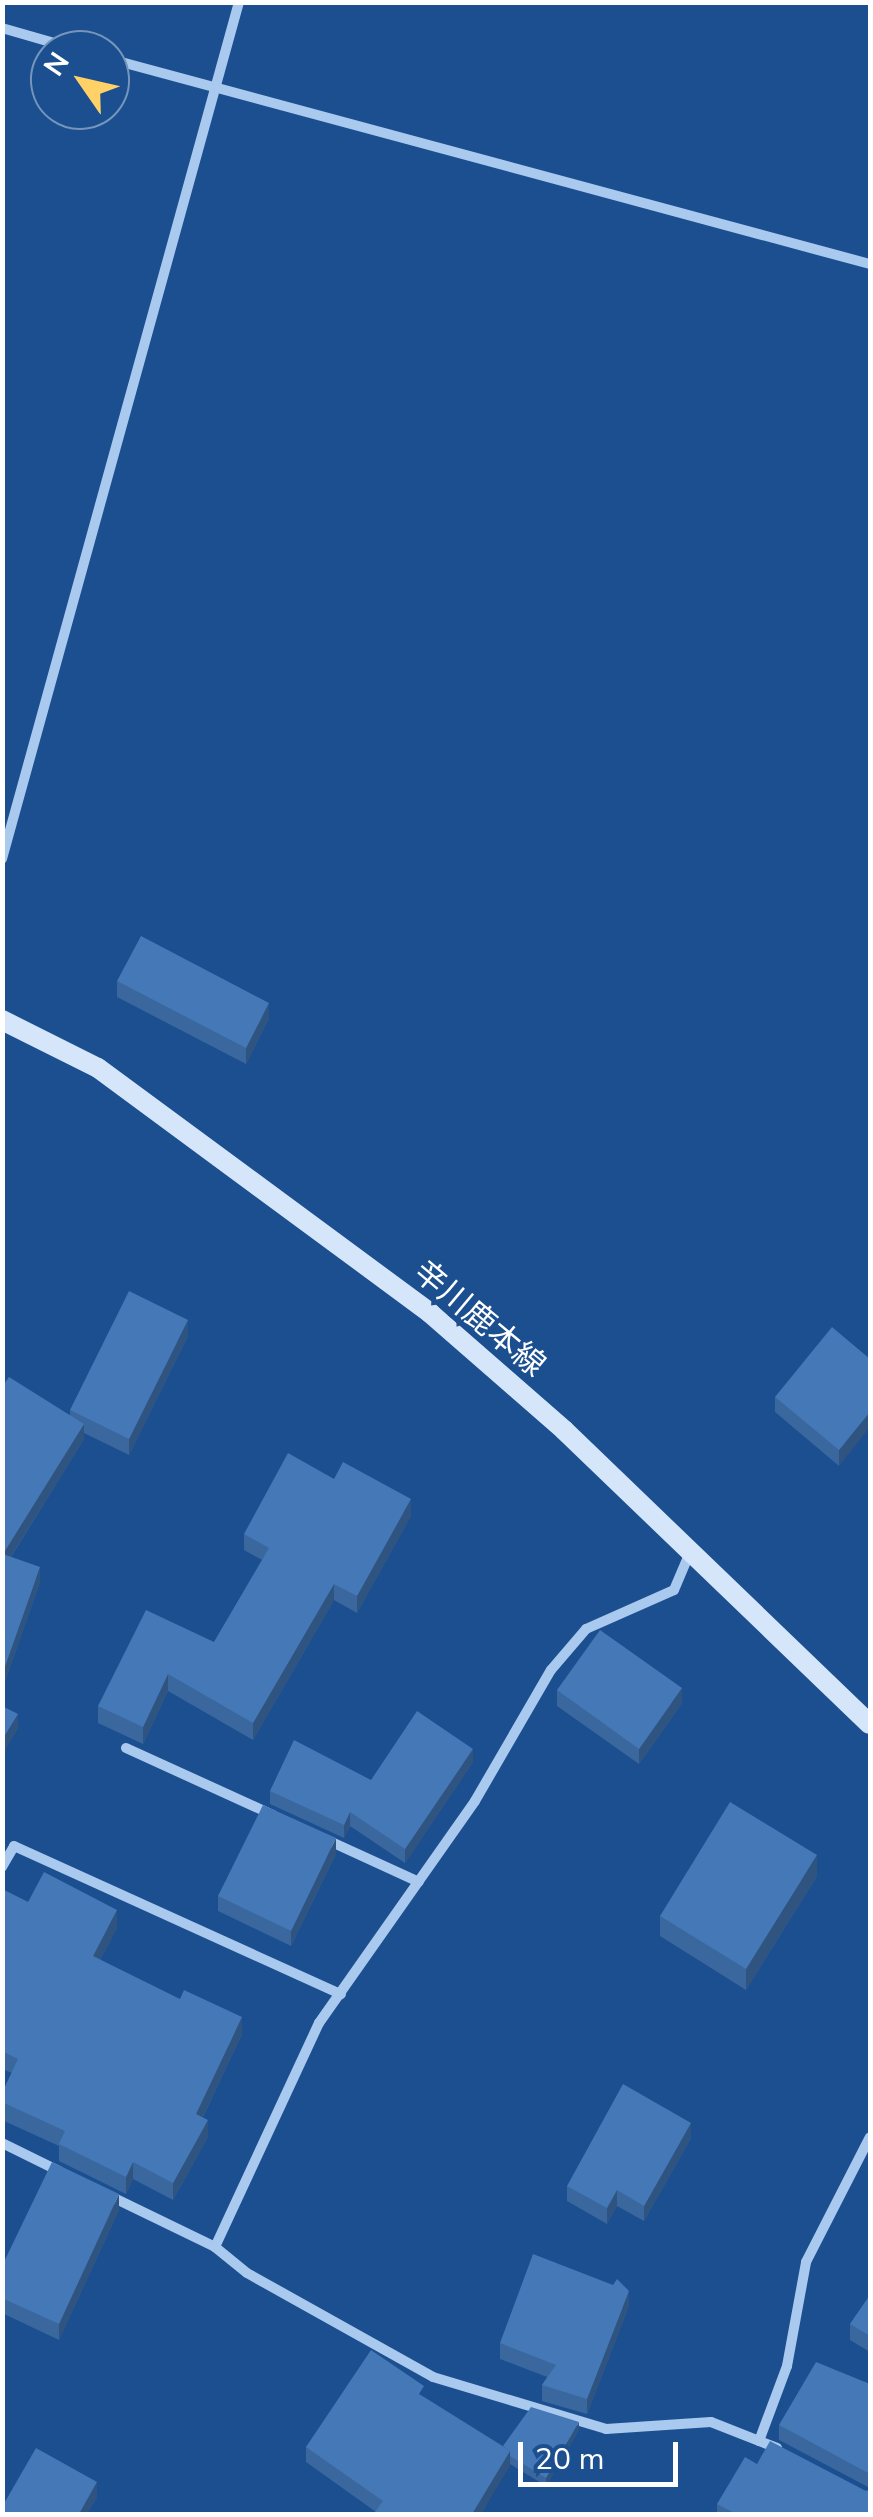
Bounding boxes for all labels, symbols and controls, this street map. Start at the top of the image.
north arrow [30,30,130,130]
text: N [35,45,78,84]
street label: 辛川鹿本線 [405,1253,553,1385]
scale bar [523,2422,683,2484]
text: 20 m [535,2439,604,2480]

